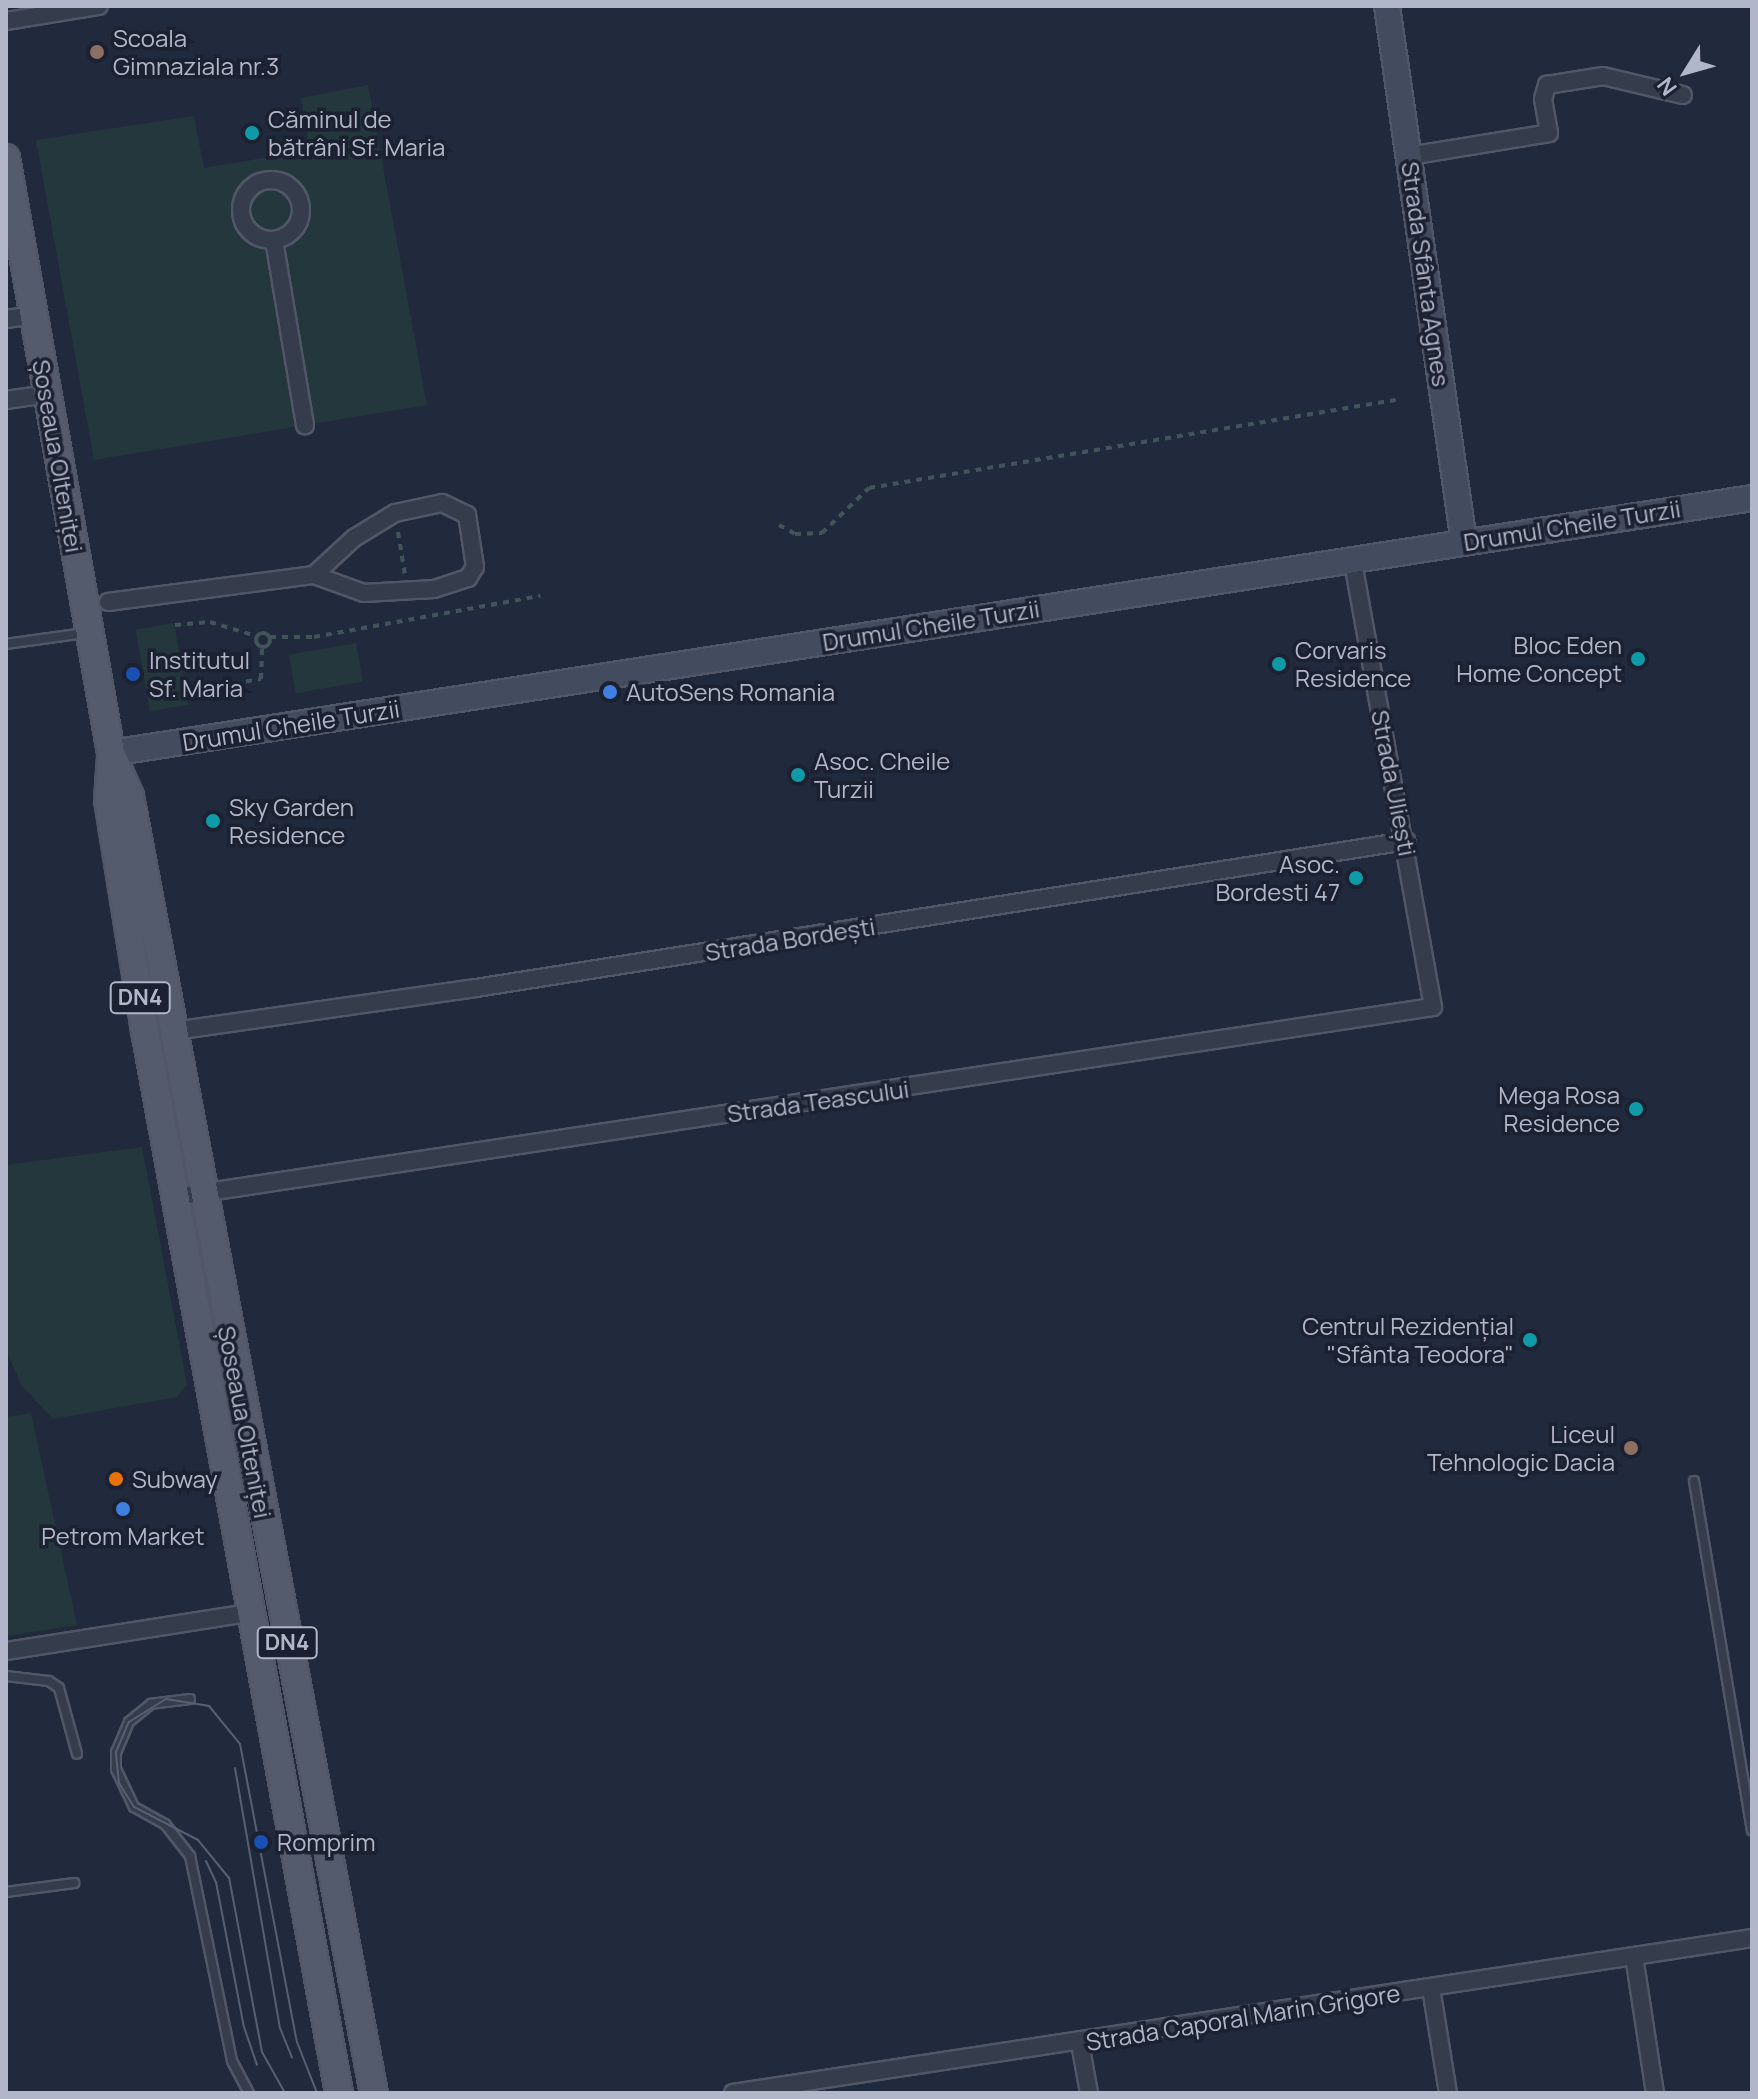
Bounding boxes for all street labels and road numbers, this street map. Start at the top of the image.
street label: Strada Sfânta Agnes [1396,160,1456,388]
street label: Șoseaua Olteniței [27,357,89,555]
street label: Drumul Cheile Turzii [1461,494,1683,556]
street label: Drumul Cheile Turzii [820,594,1042,656]
street label: Drumul Cheile Turzii [180,694,402,756]
street label: Strada Uliești [1366,708,1422,858]
street label: Strada Bordești [703,911,877,967]
road number: DN4 [108,980,172,1016]
street label: Strada Teascului [725,1074,911,1128]
street label: Șoseaua Olteniței [212,1323,278,1521]
road number: DN4 [255,1625,319,1661]
street label: Strada Caporal Marin Grigore [1084,1978,1402,2056]

